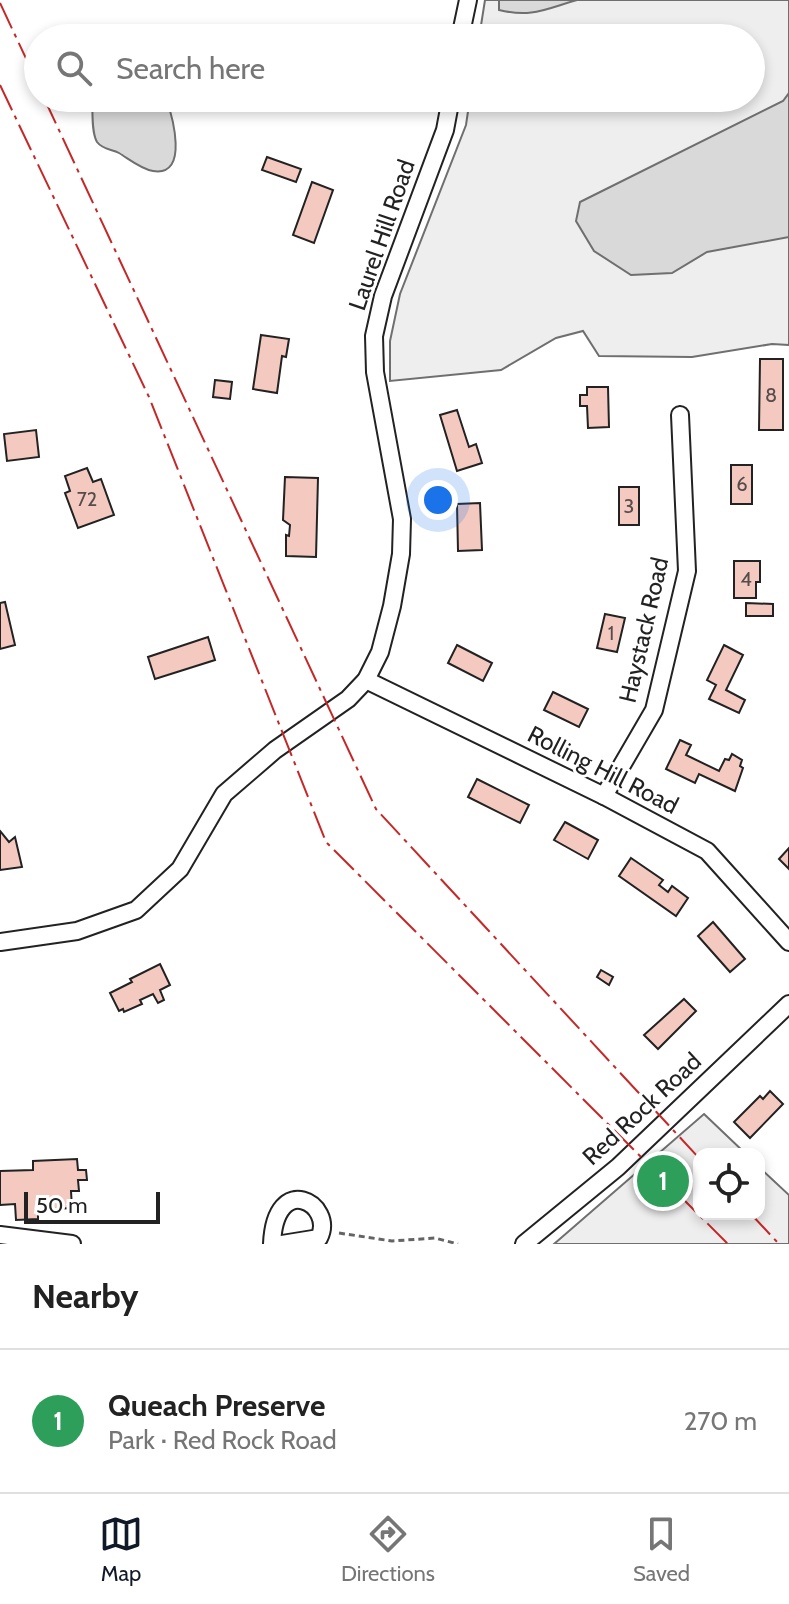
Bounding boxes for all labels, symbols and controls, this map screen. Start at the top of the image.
search box [24,24,765,112]
icon: search [52,46,96,90]
text: Search here [116,50,265,87]
street label: Laurel Hill Road [342,156,421,314]
house number: 8 [765,383,777,407]
house number: 6 [736,472,748,496]
your location [418,480,458,520]
house number: 72 [77,487,97,511]
house number: 3 [624,494,634,518]
street label: Haystack Road [613,554,674,705]
house number: 4 [740,567,752,591]
house number: 1 [608,621,614,645]
street label: Rolling Hill Road [523,719,683,820]
street label: Red Rock Road [576,1046,707,1171]
map controls [693,1148,765,1220]
button: locate [693,1148,765,1220]
pin: 1 [637,1151,689,1211]
scale bar [24,1188,160,1224]
text: 50 m [36,1192,88,1219]
text: Nearby [32,1275,139,1317]
text: Queach Preserve [108,1387,325,1424]
text: 1 [53,1405,63,1437]
text: 270 m [684,1405,757,1437]
text: Park · Red Rock Road [108,1424,337,1456]
tab: Map [99,1512,143,1587]
tab: Directions [341,1512,435,1587]
tab: Saved [633,1512,690,1587]

